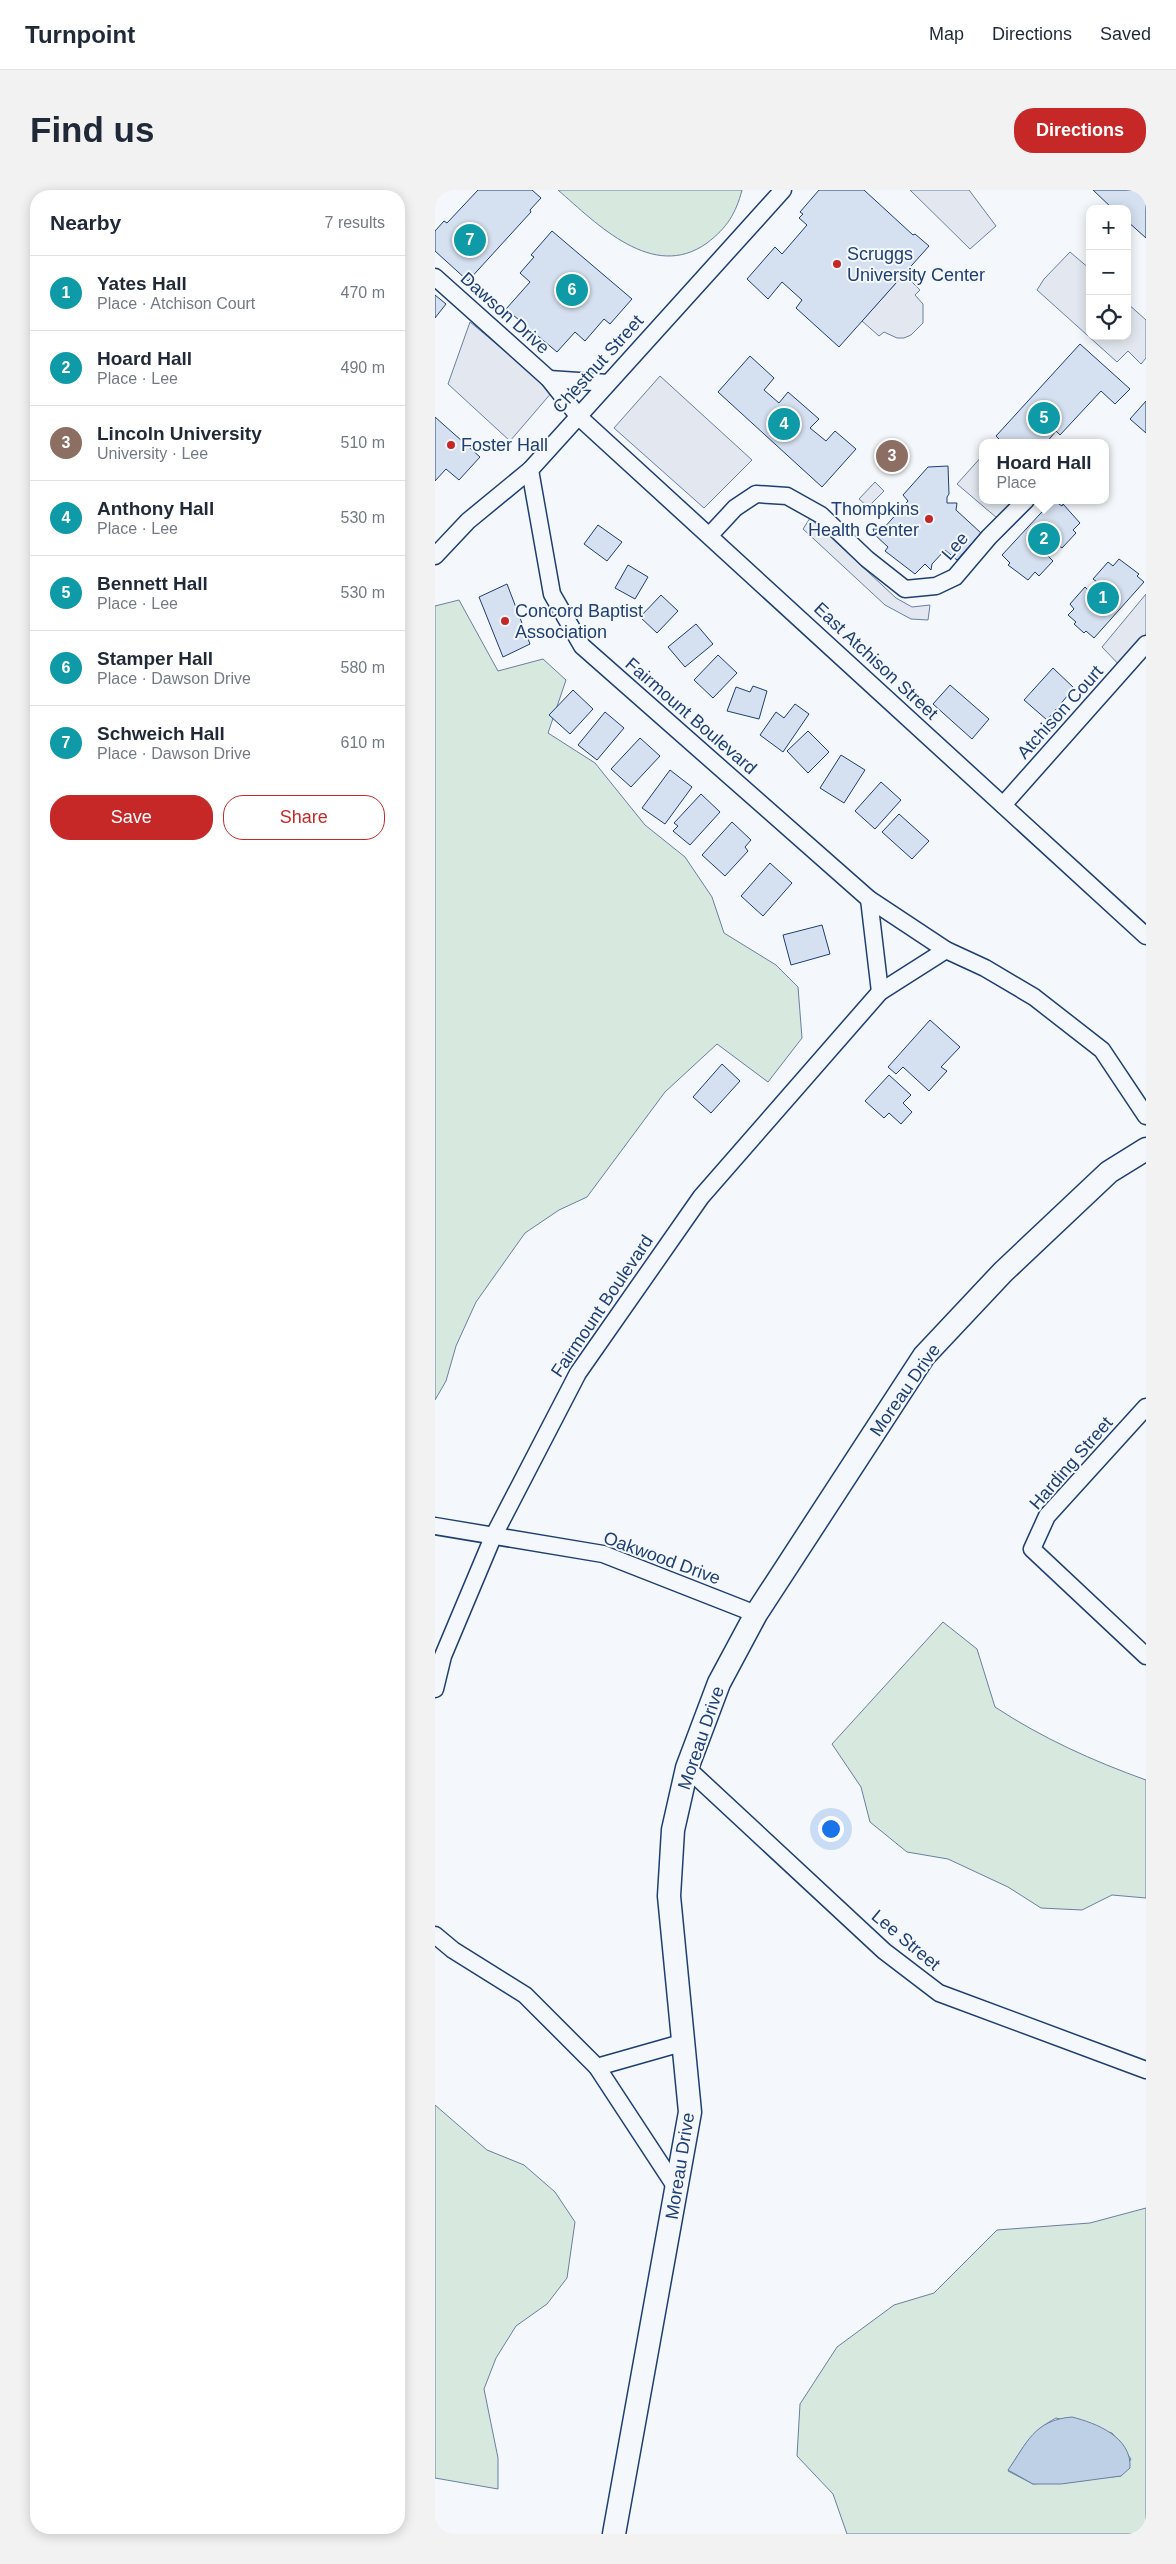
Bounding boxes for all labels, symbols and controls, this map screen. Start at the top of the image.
text: Turnpoint [25,21,135,48]
text: Map [929,24,964,44]
text: Directions [992,24,1072,44]
text: Saved [1100,24,1151,44]
button: Directions [1014,108,1146,153]
text: Find us [30,110,154,149]
map controls [1086,205,1131,340]
button: + [1086,205,1131,250]
text: Nearby [50,211,121,234]
text: 7 results [325,214,385,231]
pin: 7 [454,221,486,259]
place label: Scruggs University Center [847,244,985,285]
button: − [1086,250,1131,295]
marker: Scruggs University Center [831,258,843,270]
street label: Dawson Drive [457,268,553,358]
pin: 6 [556,271,588,309]
text: Yates Hall [97,273,187,294]
text: 1 [62,284,70,301]
text: 470 m [341,284,385,301]
text: Place · Atchison Court [97,295,255,312]
button: locate [1086,295,1131,340]
street label: Chestnut Street [549,311,647,417]
text: Hoard Hall [97,348,192,369]
text: 2 [62,359,70,376]
text: 490 m [341,359,385,376]
text: Place · Lee [97,370,178,387]
pin: 5 [1028,399,1060,437]
pin: 4 [768,405,800,443]
text: Lincoln University [97,423,262,444]
text: 3 [62,434,70,451]
text: 510 m [341,434,385,451]
place label: Foster Hall [461,435,548,455]
pin: 3 [876,437,908,475]
marker: Foster Hall [445,439,457,451]
popup [979,439,1109,504]
text: University · Lee [97,445,208,462]
text: Hoard Hall [996,452,1092,473]
text: Place [996,474,1037,491]
text: Anthony Hall [97,498,214,519]
place label: Thompkins Health Center [808,499,919,540]
text: 4 [62,509,70,526]
text: 530 m [341,509,385,526]
marker: Thompkins Health Center [923,513,935,525]
text: Place · Lee [97,520,178,537]
pin: 2 [1028,520,1060,558]
street label: Lee [938,528,972,564]
text: Bennett Hall [97,573,208,594]
pin: 1 [1087,579,1119,617]
text: 5 [62,584,70,601]
text: 530 m [341,584,385,601]
text: Place · Lee [97,595,178,612]
street label: East Atchison Street [810,598,942,724]
place label: Concord Baptist Association [515,601,643,642]
marker: Concord Baptist Association [499,615,511,627]
text: Stamper Hall [97,648,213,669]
street label: Fairmount Boulevard [621,654,761,778]
text: 6 [62,659,70,676]
text: 580 m [341,659,385,676]
street label: Atchison Court [1013,661,1107,763]
text: Place · Dawson Drive [97,670,251,687]
text: Schweich Hall [97,723,225,744]
text: 7 [62,734,70,751]
text: 610 m [341,734,385,751]
text: Place · Dawson Drive [97,745,251,762]
button: Save [50,795,213,840]
button: Share [223,795,385,840]
street label: Fairmount Boulevard [547,1231,657,1381]
street label: Moreau Drive [866,1340,944,1440]
street label: Harding Street [1025,1413,1117,1513]
street label: Oakwood Drive [601,1528,723,1588]
street label: Moreau Drive [674,1684,728,1792]
your location [818,1816,844,1842]
street label: Lee Street [868,1906,944,1974]
street label: Moreau Drive [662,2111,698,2221]

